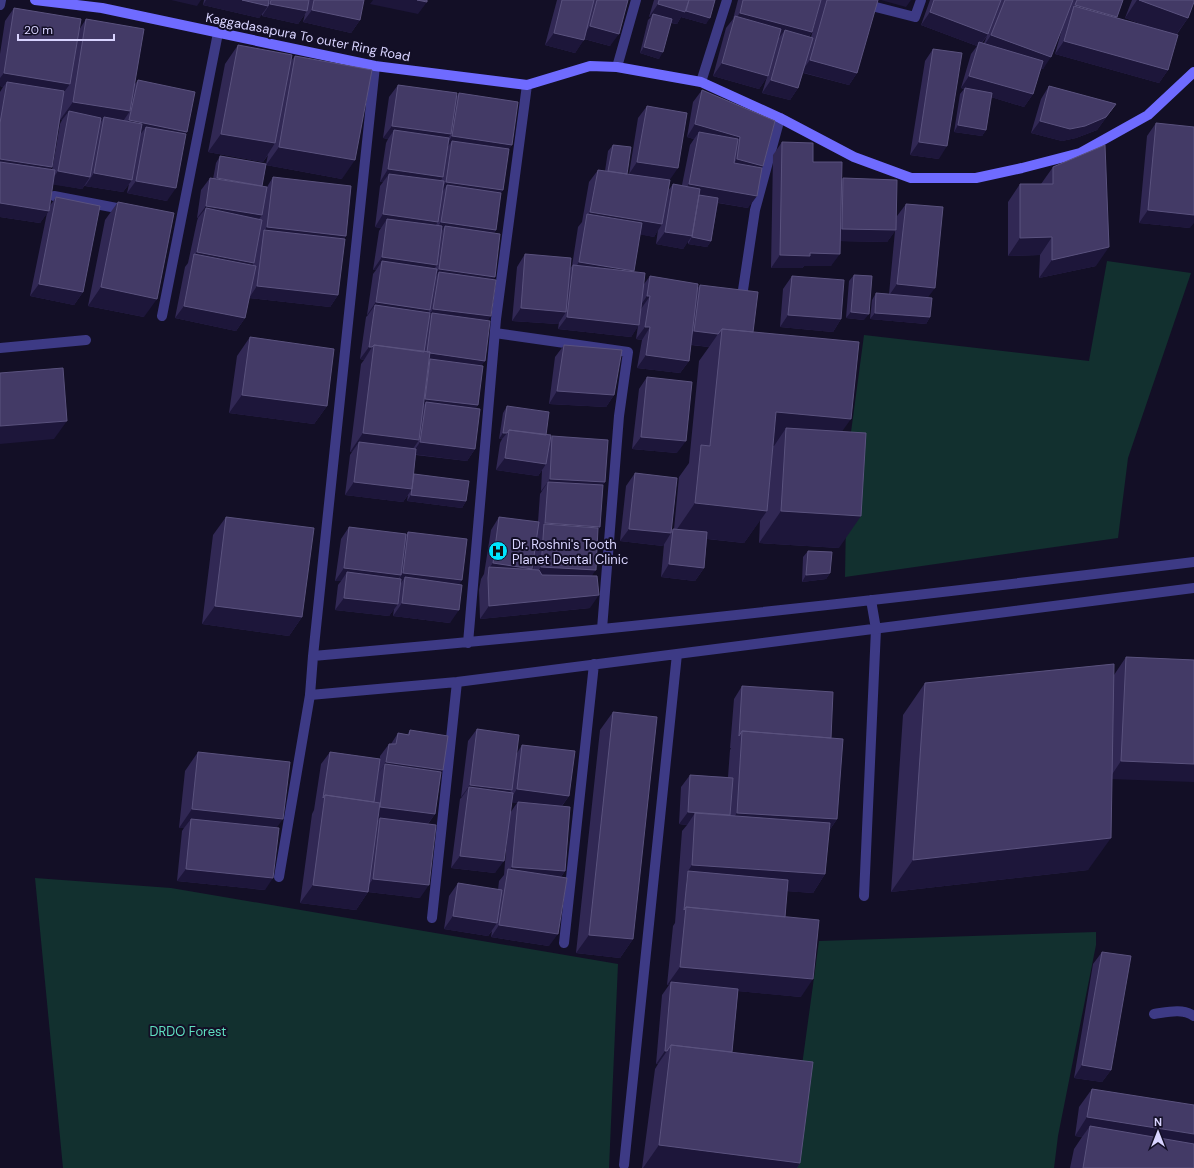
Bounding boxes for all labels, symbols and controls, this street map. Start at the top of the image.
street label: Kaggadasapura To outer Ring Road [204,9,412,65]
scale bar [18,16,114,42]
text: 20 m [24,22,53,38]
place label: Dr. Roshni's Tooth Planet Dental Clinic [512,536,628,568]
hospital icon: Dr. Roshni's Tooth Planet Dental Clinic [487,540,509,562]
park label: DRDO Forest [150,1023,226,1040]
north arrow [1138,1112,1178,1152]
text: N [1154,1115,1162,1129]

